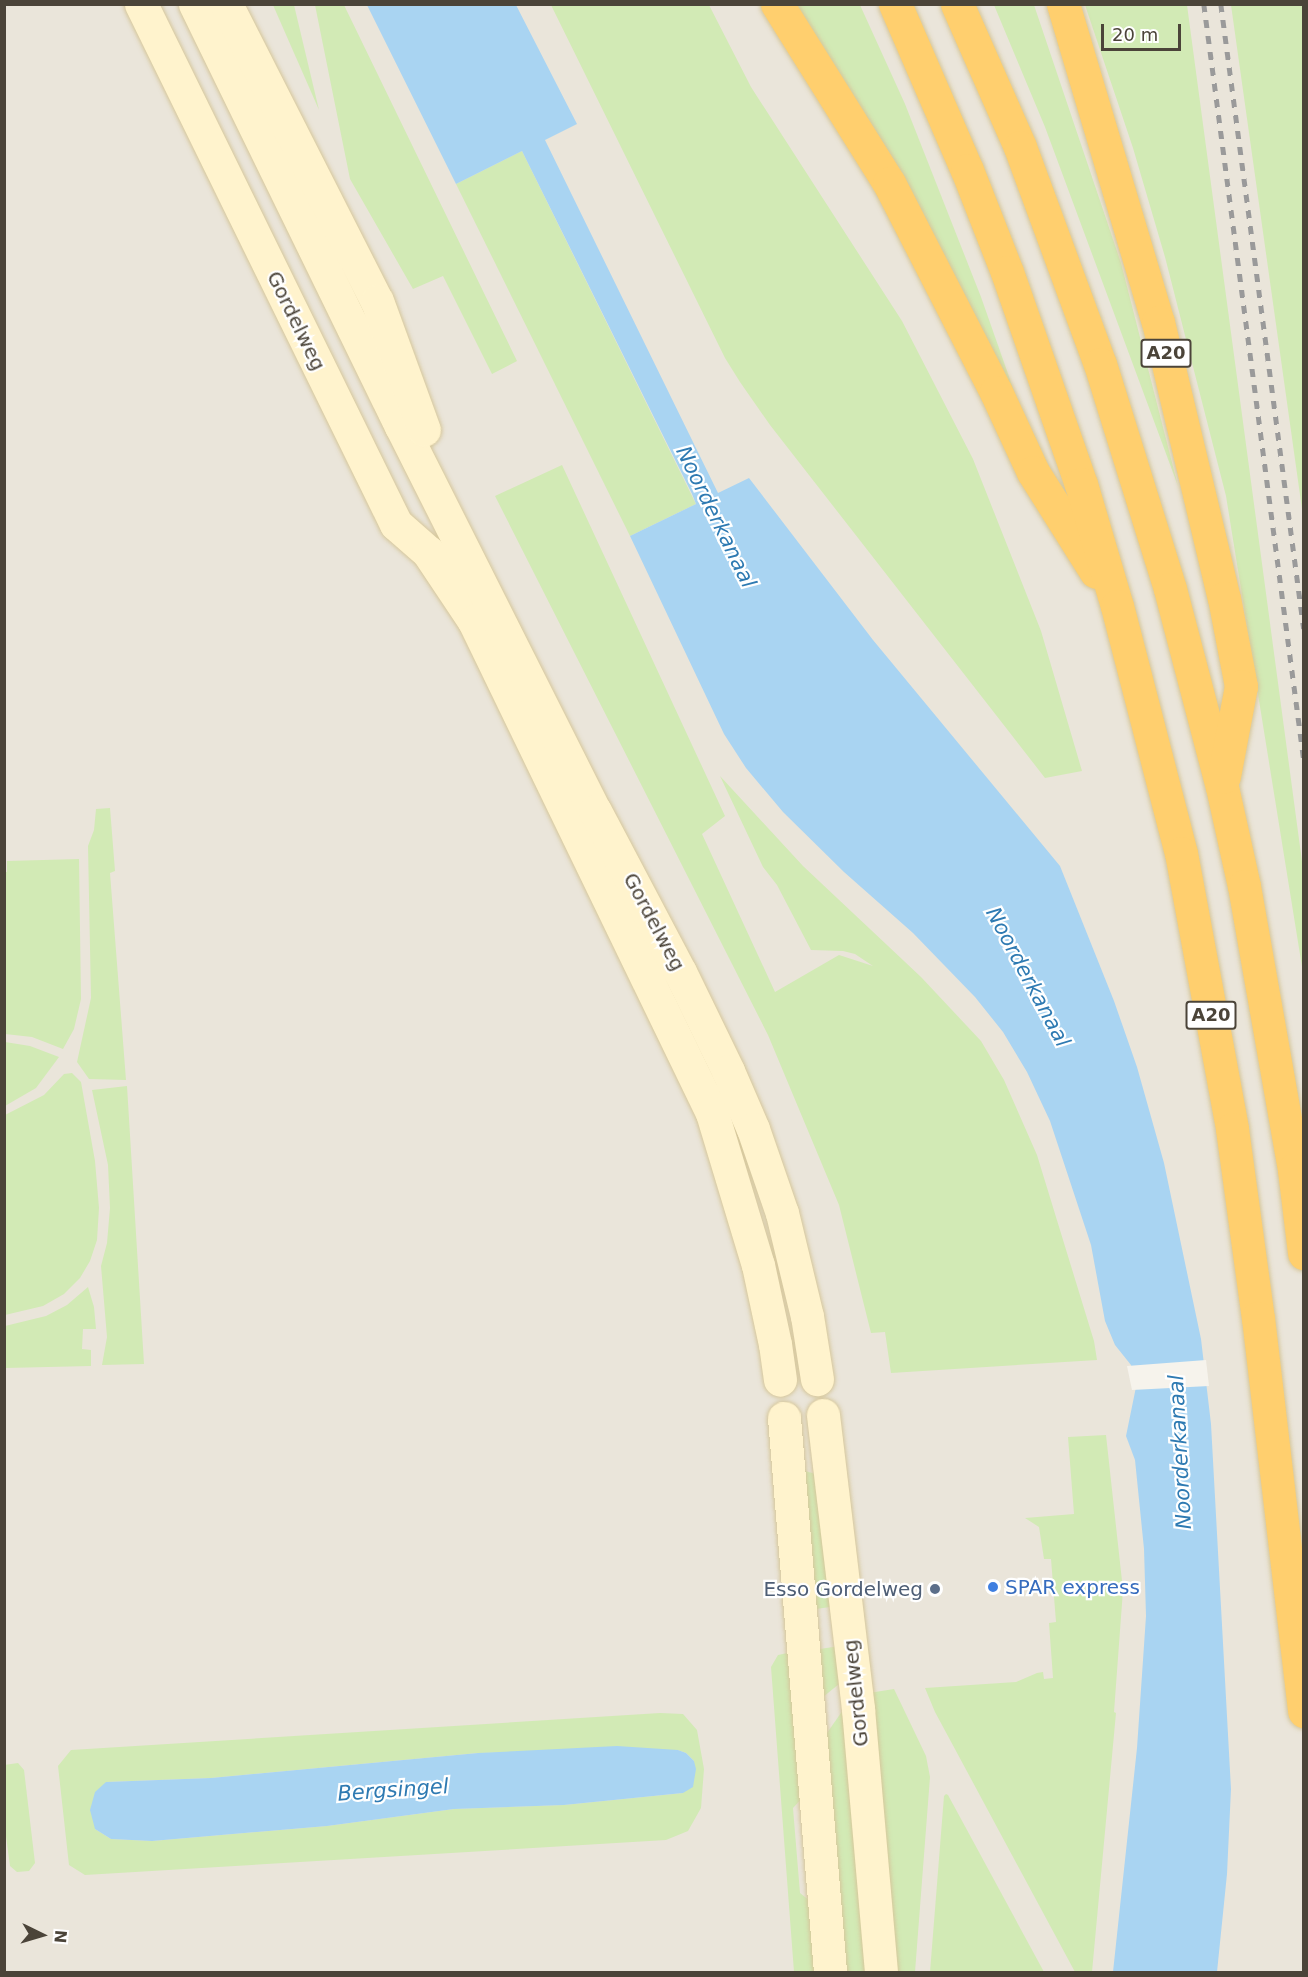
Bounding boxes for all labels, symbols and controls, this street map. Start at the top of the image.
scale bar [1104,12,1184,50]
text: 20 m [1112,24,1158,45]
street label: Gordelweg [262,267,330,375]
road number: A20 [1140,338,1192,368]
water label: Noorderkanaal [671,442,761,592]
street label: Gordelweg [618,869,690,975]
water label: Noorderkanaal [981,903,1075,1051]
road number: A20 [1186,1000,1236,1030]
water label: Noorderkanaal [1163,1374,1197,1530]
place label: SPAR express [1005,1575,1140,1599]
place label: Esso Gordelweg [763,1577,923,1601]
marker: SPAR express [986,1580,1000,1594]
marker: Esso Gordelweg [928,1582,942,1596]
street label: Gordelweg [838,1638,874,1748]
water label: Bergsingel [337,1774,449,1806]
north arrow [12,1905,72,1965]
text: N [50,1929,70,1944]

